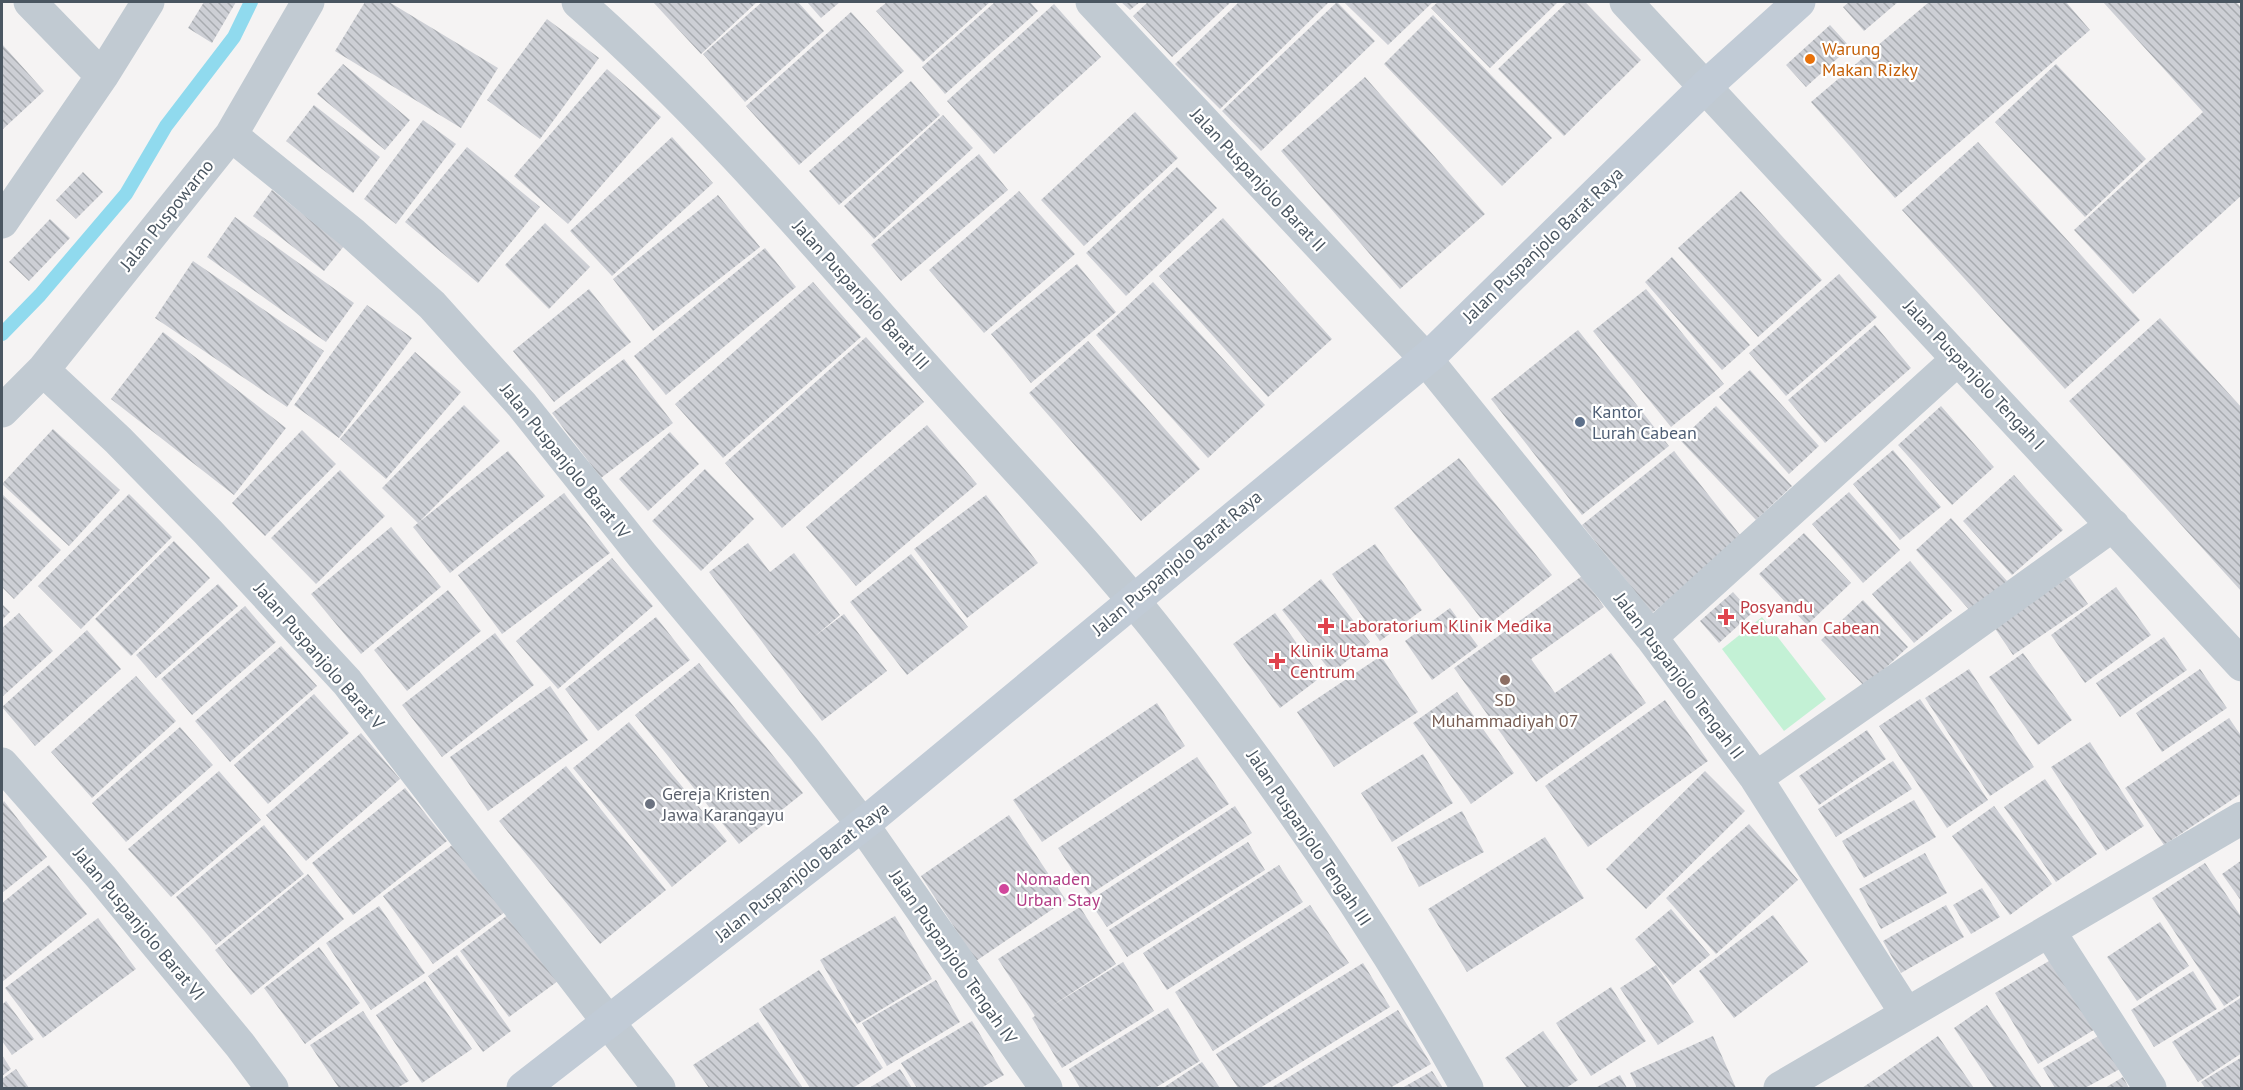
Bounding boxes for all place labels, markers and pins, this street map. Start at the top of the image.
place label: Warung Makan Rizky [1822,37,1918,81]
marker: Warung Makan Rizky [1803,52,1817,66]
place label: Kantor Lurah Cabean [1592,400,1697,444]
marker: Kantor Lurah Cabean [1573,415,1587,429]
place label: Posyandu Kelurahan Cabean [1740,595,1879,639]
marker: Posyandu Kelurahan Cabean [1717,608,1735,626]
place label: Laboratorium Klinik Medika [1340,614,1552,637]
marker: Laboratorium Klinik Medika [1317,617,1335,635]
place label: Klinik Utama Centrum [1290,639,1389,683]
marker: Klinik Utama Centrum [1268,652,1286,670]
marker: SD Muhammadiyah 07 [1498,673,1512,687]
place label: SD Muhammadiyah 07 [1432,688,1578,732]
place label: Gereja Kristen Jawa Karangayu [661,782,784,826]
marker: Gereja Kristen Jawa Karangayu [643,797,657,811]
place label: Nomaden Urban Stay [1016,867,1101,911]
marker: Nomaden Urban Stay [997,882,1011,896]

